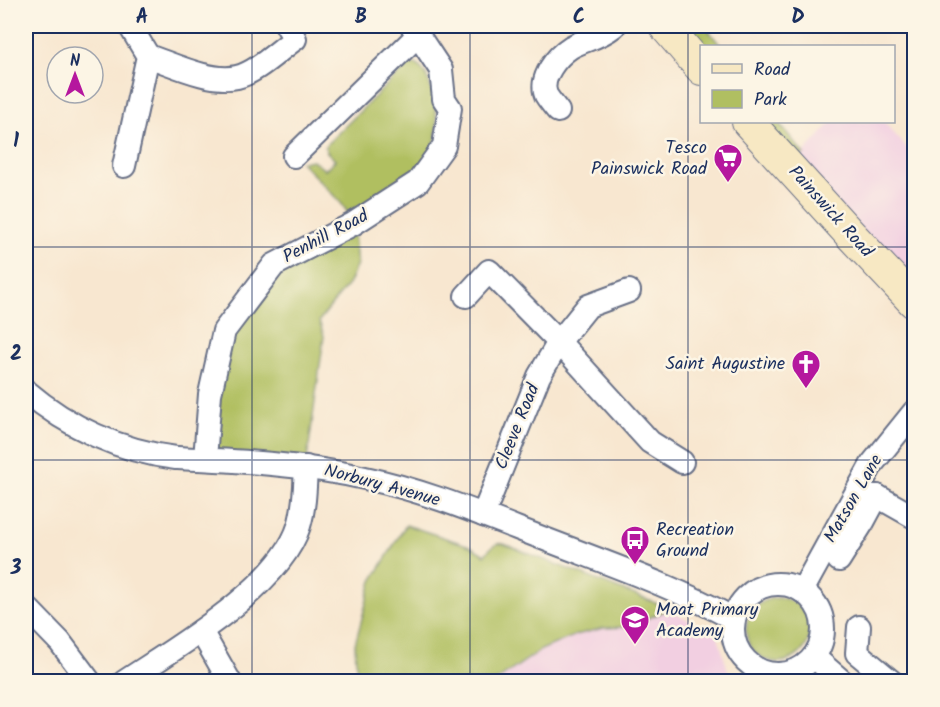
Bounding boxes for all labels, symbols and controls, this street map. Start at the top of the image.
text: A [136,2,148,34]
text: B [355,2,367,34]
text: C [573,2,585,34]
text: D [791,2,805,34]
north arrow [45,45,105,105]
legend [700,45,895,123]
text: N [70,49,80,74]
text: Road [754,56,791,85]
text: Park [754,86,787,115]
text: 1 [13,126,19,158]
place label: Tesco Painswick Road [591,134,708,184]
supermarket icon: Tesco Painswick Road [712,142,744,184]
street label: Painswick Road [780,159,880,266]
street label: Penhill Road [278,202,375,272]
text: 2 [10,339,22,371]
church icon: Saint Augustine [790,348,822,390]
place label: Saint Augustine [666,350,785,379]
street label: Cleeve Road [488,379,549,474]
street label: Matson Lane [817,449,891,549]
street label: Norbury Avenue [321,457,443,515]
place label: Recreation Ground [656,516,734,566]
bus stop icon: Recreation Ground [619,524,651,566]
text: 3 [10,553,22,585]
place label: Moat Primary Academy [656,596,759,646]
school or university icon: Moat Primary Academy [619,604,651,646]

